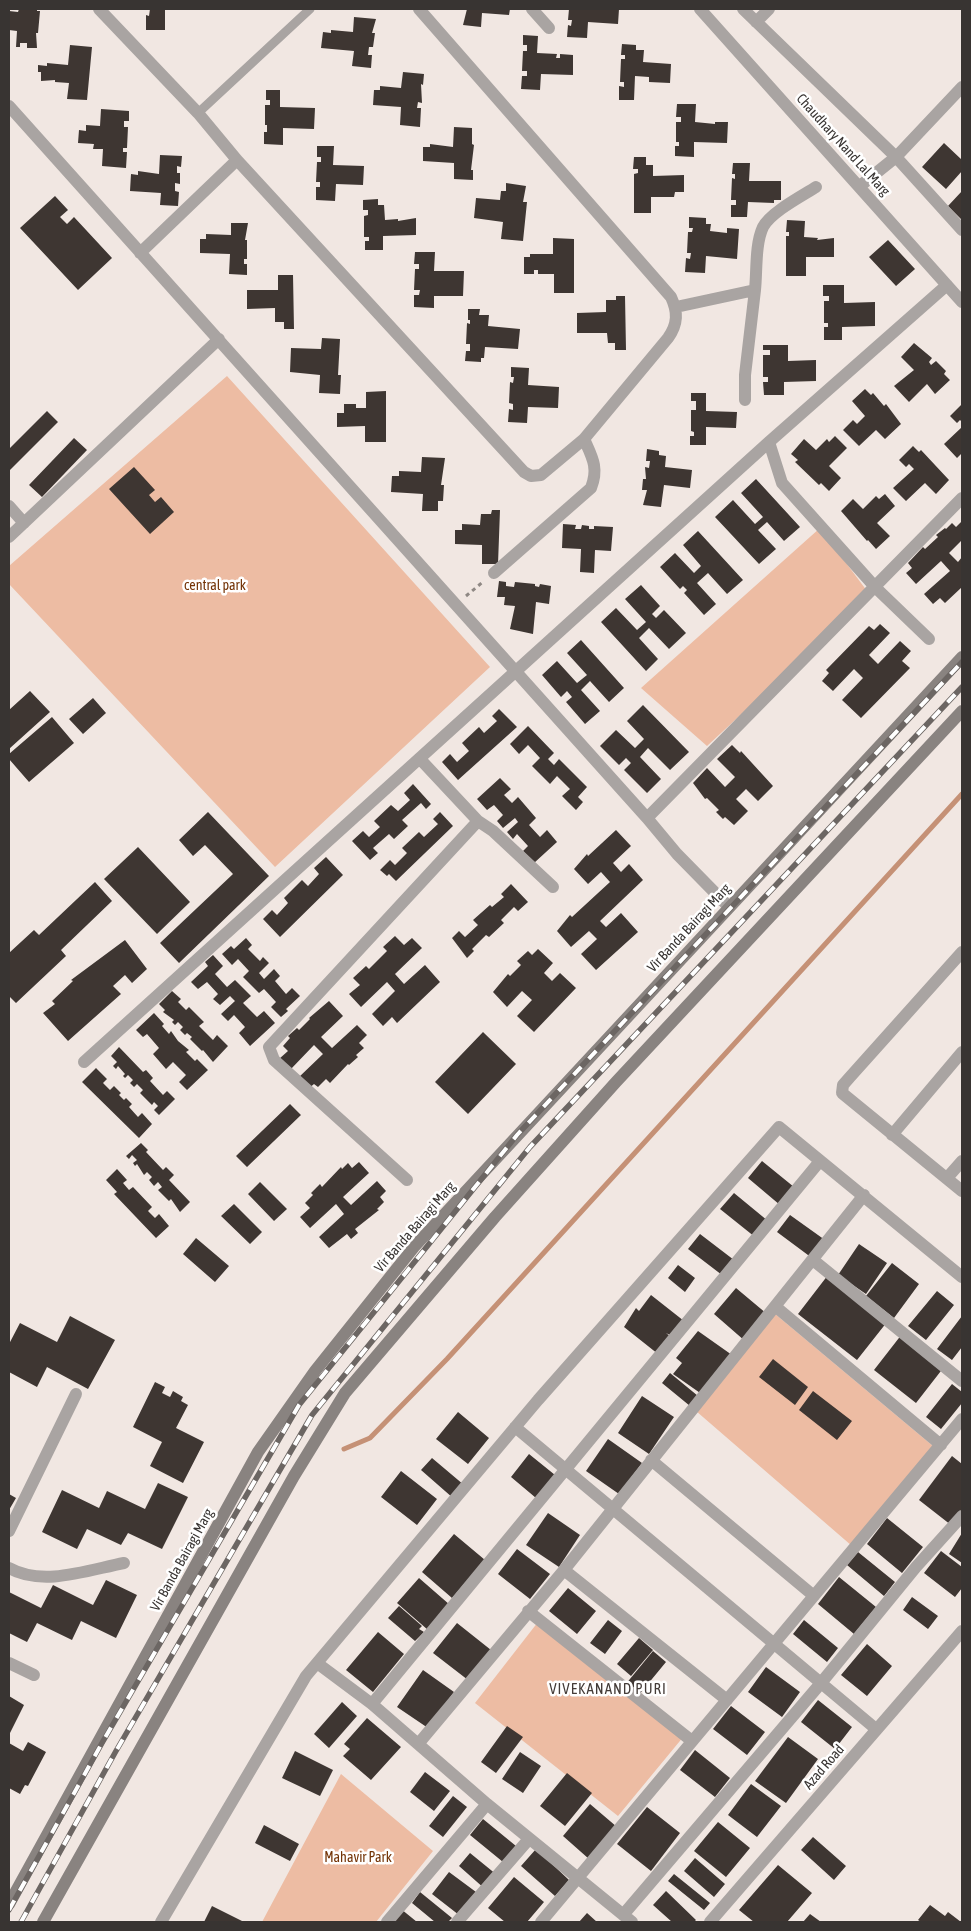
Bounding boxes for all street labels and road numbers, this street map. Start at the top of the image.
street label: Chaudhary Nand Lal Marg [793,91,893,199]
street label: Vir Banda Bairagi Marg [644,880,734,976]
street label: Vir Banda Bairagi Marg [371,1178,459,1276]
street label: Vir Banda Bairagi Marg [147,1506,217,1614]
street label: Azad Road [800,1741,848,1793]

